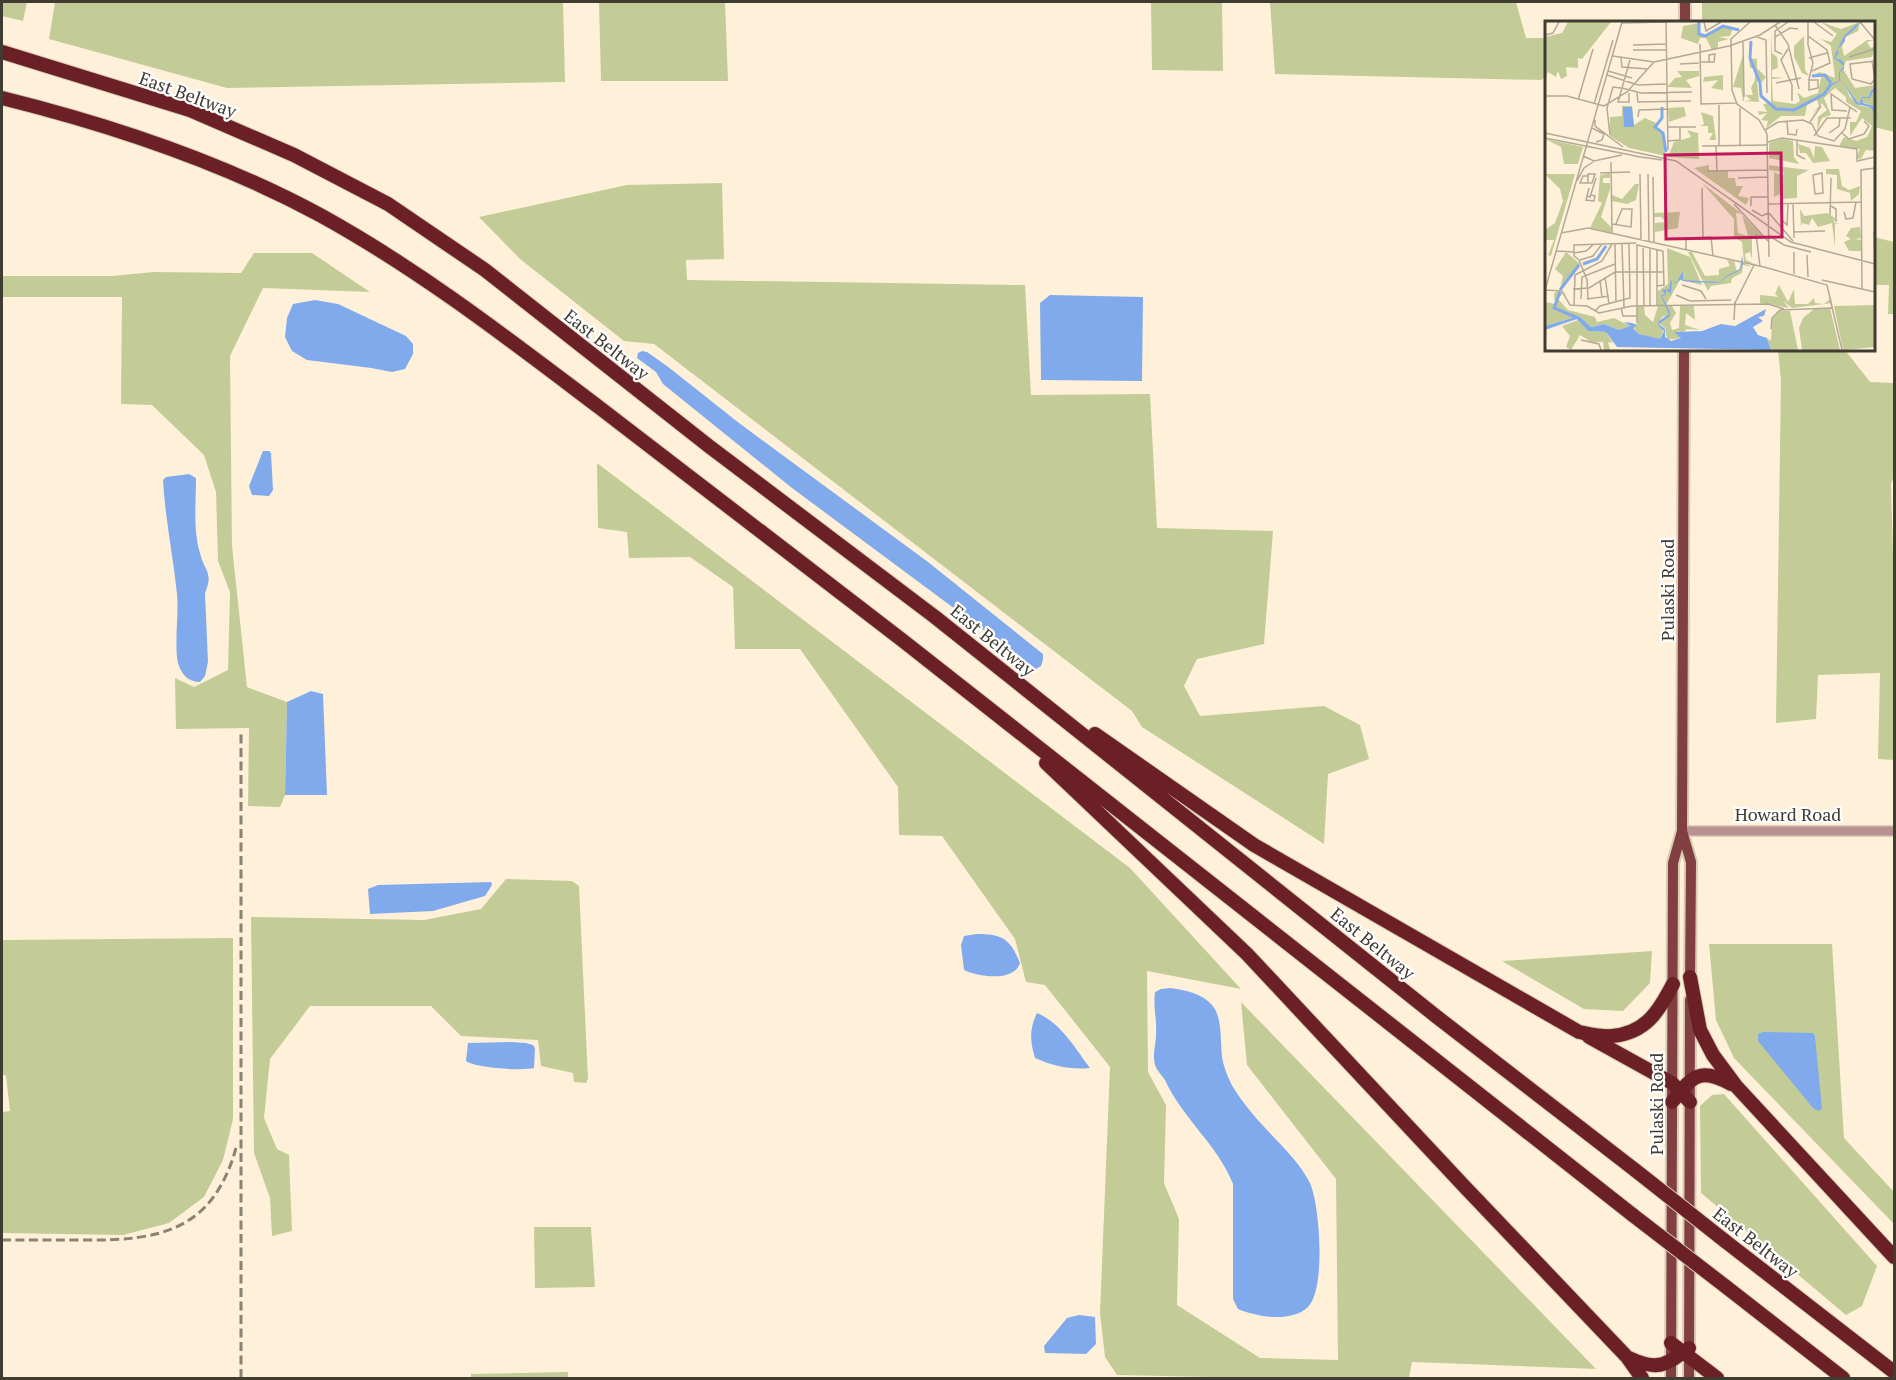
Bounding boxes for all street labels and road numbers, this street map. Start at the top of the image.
street label: East Beltway [136,65,241,123]
street label: East Beltway [559,303,655,385]
street label: Pulaski Road [1655,539,1679,641]
street label: East Beltway [946,599,1041,682]
street label: Howard Road [1735,802,1841,826]
street label: East Beltway [1326,902,1421,985]
street label: Pulaski Road [1644,1053,1668,1155]
street label: East Beltway [1708,1201,1804,1283]

